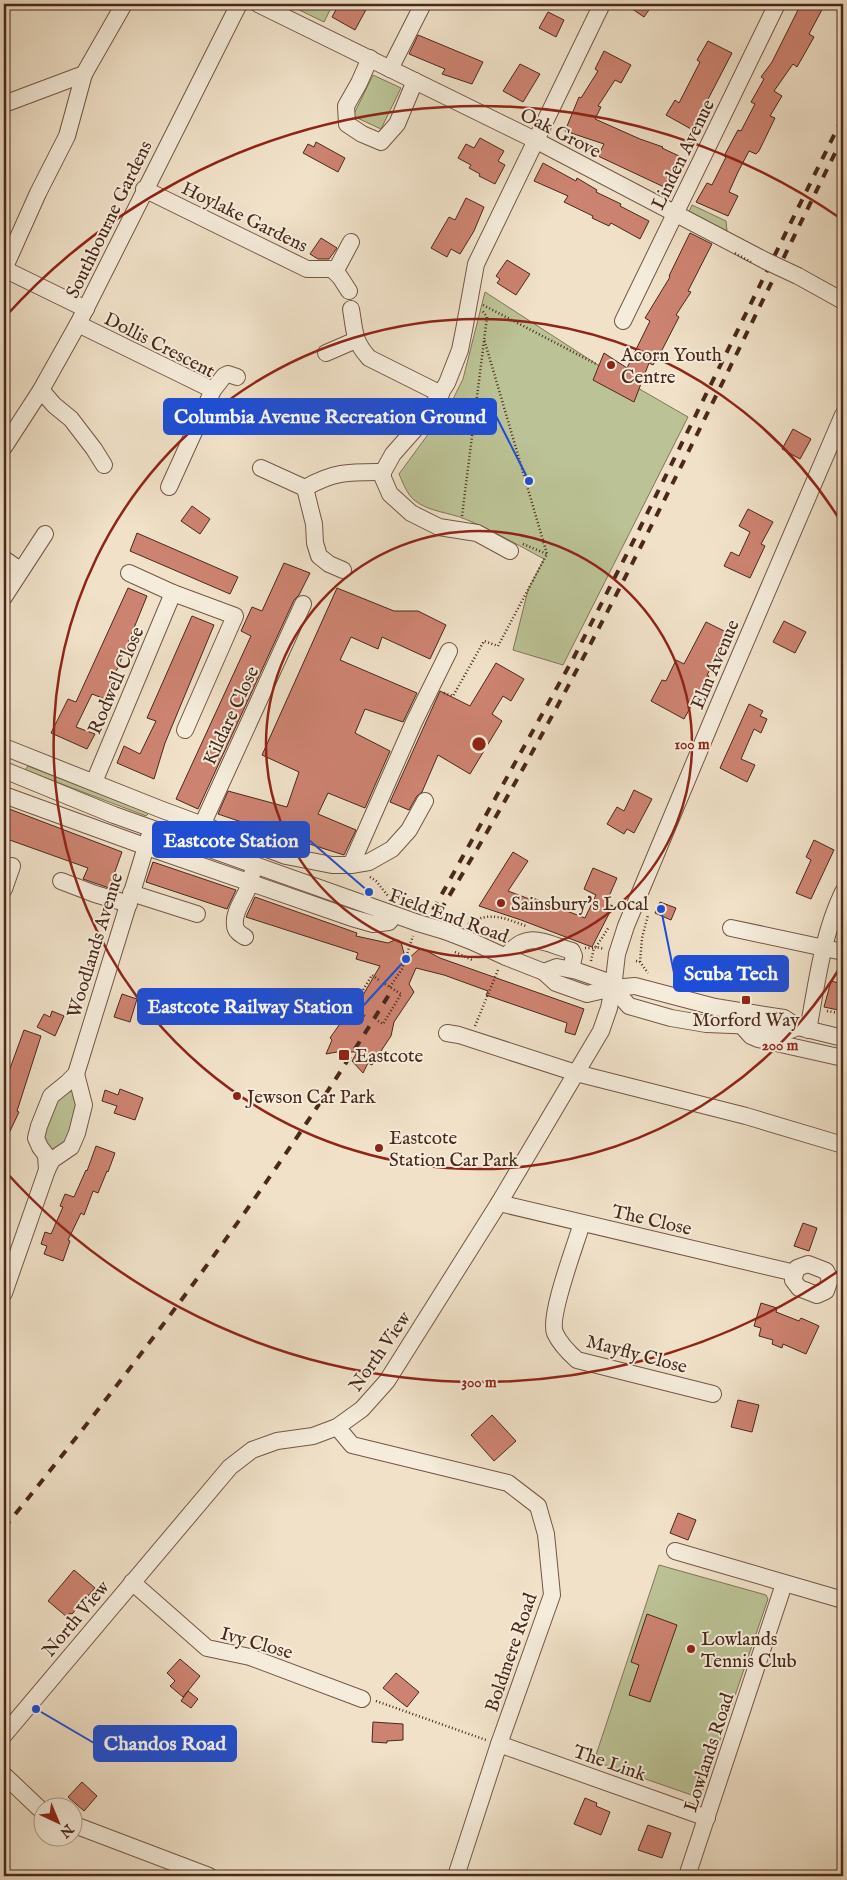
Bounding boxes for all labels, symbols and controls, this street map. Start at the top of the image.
street label: Linden Avenue [647,95,721,214]
street label: Oak Grove [516,103,605,164]
street label: Southbourne Gardens [61,137,158,303]
street label: Hoylake Gardens [177,177,311,259]
street label: Dollis Crescent [100,308,219,384]
place label: Acorn Youth Centre [620,344,722,390]
marker: Acorn Youth Centre [605,359,617,371]
callout: Columbia Avenue Recreation Ground [164,399,496,434]
text: Columbia Avenue Recreation Ground [174,405,487,430]
street label: Elm Avenue [686,616,746,713]
street label: Rodwell Close [83,623,150,738]
street label: Kildare Close [198,662,265,769]
centre of rings [470,735,488,753]
text: 100 m [674,735,710,754]
callout: Eastcote Station [153,822,309,857]
text: Eastcote Station [163,829,299,854]
street label: Woodlands Avenue [62,870,129,1021]
street label: Field End Road [385,884,512,950]
place label: Sainsbury's Local [511,893,649,917]
marker: Sainsbury's Local [495,897,507,909]
callout: Scuba Tech [674,956,788,991]
text: Scuba Tech [684,962,778,987]
callout: Eastcote Railway Station [138,989,363,1024]
marker: Morford Way [740,994,752,1006]
text: Eastcote Railway Station [147,995,353,1020]
place label: Morford Way [692,1009,800,1033]
text: 200 m [762,1036,799,1055]
place label: Eastcote [355,1045,423,1069]
marker: Eastcote [337,1048,351,1062]
place label: Jewson Car Park [245,1086,377,1110]
marker: Jewson Car Park [231,1090,243,1102]
place label: Eastcote Station Car Park [389,1127,519,1173]
marker: Eastcote Station Car Park [373,1142,385,1154]
street label: The Close [609,1200,694,1242]
street label: North View [344,1307,417,1397]
street label: Mayfly Close [583,1330,690,1380]
text: 300 m [461,1373,497,1392]
street label: North View [38,1576,116,1662]
street label: Boldmere Road [480,1589,544,1715]
street label: Ivy Close [218,1622,296,1666]
place label: Lowlands Tennis Club [701,1628,797,1674]
marker: Lowlands Tennis Club [685,1643,697,1655]
street label: Lowlands Road [679,1689,741,1815]
callout: Chandos Road [94,1726,236,1761]
text: Chandos Road [104,1732,227,1757]
street label: The Link [570,1740,650,1788]
north arrow [32,1798,82,1848]
text: N [56,1819,78,1841]

